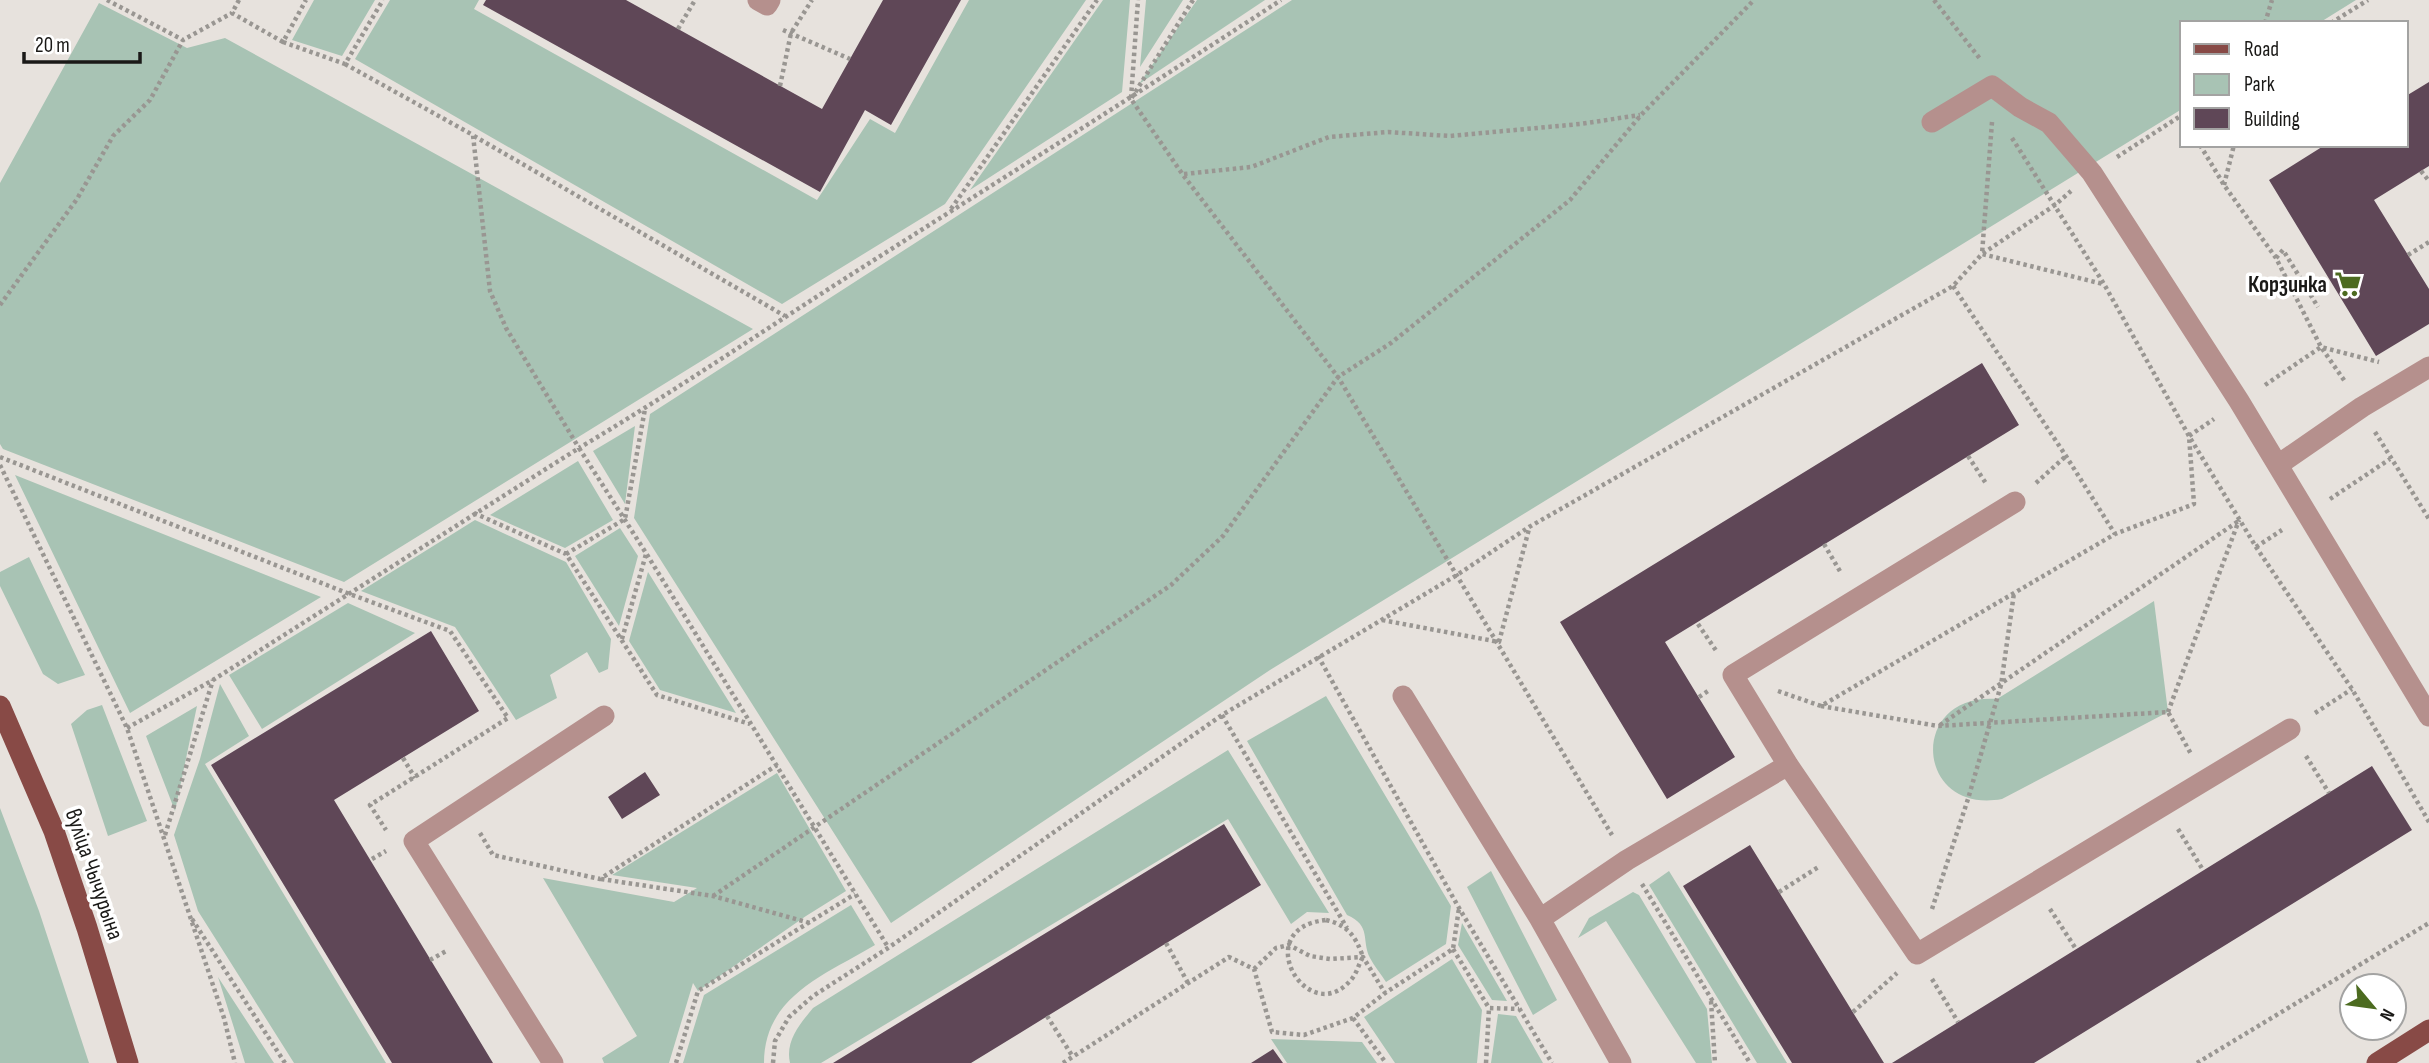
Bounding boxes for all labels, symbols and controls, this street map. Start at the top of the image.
scale bar [24,21,140,65]
legend [2180,21,2408,147]
text: 20 m [35,33,70,58]
text: Road [2244,37,2279,62]
text: Park [2244,72,2275,97]
text: Building [2244,107,2300,132]
supermarket icon: Корзинка [2333,269,2363,299]
place label: Корзинка [2248,271,2327,299]
street label: вуліца Чычурына [59,805,130,943]
north arrow [2338,972,2408,1042]
text: N [2374,1004,2399,1025]

